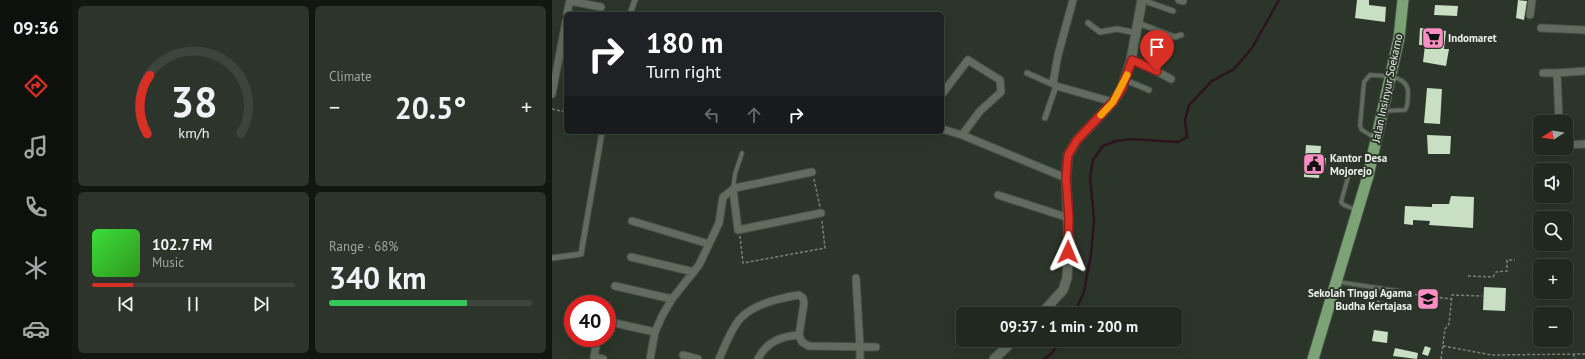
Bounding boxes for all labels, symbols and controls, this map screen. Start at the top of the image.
text: 09:36 [13,16,59,39]
text: 180 m [646,24,723,61]
supermarket icon: Indomaret [1420,25,1446,51]
icon: right [580,28,632,80]
pin [1140,30,1174,71]
place label: Indomaret [1448,31,1497,45]
street label: Jalan Insinyur Soekarno [1368,32,1405,144]
icon: arrive [1146,36,1168,58]
text: Turn right [646,60,721,83]
text: Climate [329,68,372,85]
icon: directions [22,72,50,100]
text: 38 [170,75,217,128]
text: 20.5° [395,88,466,127]
text: − [329,93,340,121]
text: + [521,93,532,121]
icon: left [701,104,723,126]
icon: ahead [743,104,765,126]
icon: right [785,104,807,126]
north arrow [1533,115,1573,155]
map controls [1533,115,1573,347]
text: km/h [178,122,209,141]
icon: music [22,133,50,161]
public building icon: Kantor Desa Mojorejo [1301,151,1327,177]
place label: Kantor Desa Mojorejo [1330,151,1387,178]
button: sound [1533,163,1573,203]
icon: phone [22,193,50,221]
button: search [1533,211,1573,251]
position arrow [1047,231,1089,273]
text: 102.7 FM [152,235,212,254]
text: Range · 68% [329,238,398,255]
icon: climate [22,254,50,282]
text: Music [152,254,184,271]
text: 340 km [329,258,427,297]
button: + [1533,259,1573,299]
place label: Sekolah Tinggi Agama Budha Kertajasa [1308,286,1412,313]
school or university icon: Sekolah Tinggi Agama Budha Kertajasa [1415,286,1441,312]
icon: previous [115,293,137,315]
icon: pause [182,293,204,315]
icon: next [250,293,272,315]
speed limit sign: 40 [564,295,616,347]
button: − [1533,307,1573,347]
icon: car [22,315,50,343]
text: 09:37 · 1 min · 200 m [1000,317,1138,336]

